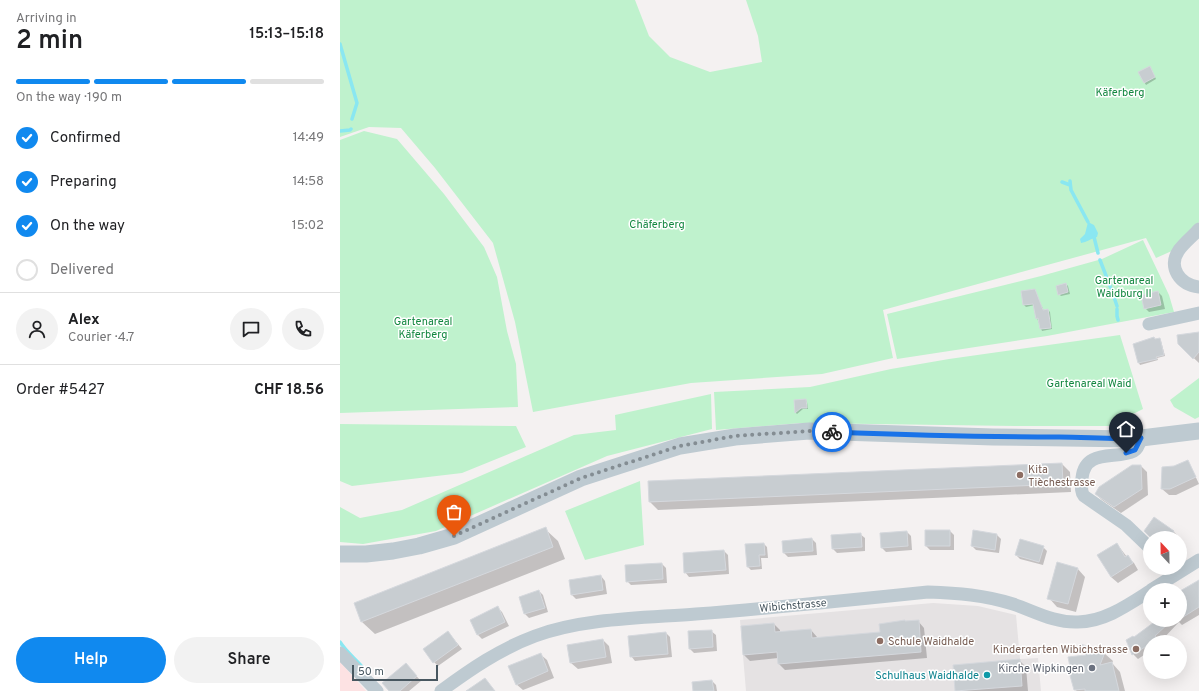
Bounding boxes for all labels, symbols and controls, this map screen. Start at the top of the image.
text: Arriving in [16,11,77,27]
text: 2 min [16,25,83,58]
text: 15:13–15:18 [249,25,324,44]
park label: Käferberg [1095,86,1145,100]
text: On the way · 190 m [16,90,122,106]
icon: check [16,127,38,149]
text: Confirmed [50,129,121,148]
text: 14:49 [293,130,324,146]
icon: check [16,171,38,193]
text: Preparing [50,173,117,192]
text: 14:58 [292,174,324,190]
icon: check [16,215,38,237]
text: On the way [50,217,125,236]
text: 15:02 [292,218,324,234]
park label: Chäferberg [629,218,685,232]
text: Delivered [50,261,114,280]
park label: Gartenareal Waidburg II [1095,274,1153,301]
button: person [16,308,58,350]
button: chat [230,308,272,350]
button: phone [282,308,324,350]
text: Alex [68,311,100,330]
park label: Gartenareal Käferberg [394,315,452,342]
text: Courier · 4.7 [68,330,134,346]
park label: Gartenareal Waid [1047,377,1131,391]
text: Order #5427 [16,381,105,400]
text: CHF 18.56 [254,381,324,400]
courier [812,412,852,452]
pin [1109,412,1143,453]
icon: home [1115,418,1137,440]
icon: bike [821,421,843,443]
place label: Kita Tièchestrasse [1028,463,1096,490]
marker: Kita Tièchestrasse [1015,470,1025,480]
pin [437,495,471,536]
icon: bag [443,501,465,523]
north arrow [1143,531,1187,575]
map controls [1143,531,1187,679]
button: + [1143,583,1187,627]
street label: Wibichstrasse [759,596,827,616]
place label: Schule Waidhalde [888,635,974,649]
button: − [1143,635,1187,679]
marker: Schule Waidhalde [875,636,885,646]
button: Help [16,637,166,683]
button: Share [174,637,324,683]
place label: Kindergarten Wibichstrasse [993,643,1128,657]
marker: Kindergarten Wibichstrasse [1131,644,1141,654]
place label: Kirche Wipkingen [998,662,1084,676]
scale bar [352,663,438,682]
marker: Kirche Wipkingen [1087,663,1097,673]
text: 50 m [358,665,384,679]
place label: Schulhaus Waidhalde [875,669,979,683]
marker: Schulhaus Waidhalde [982,670,992,680]

